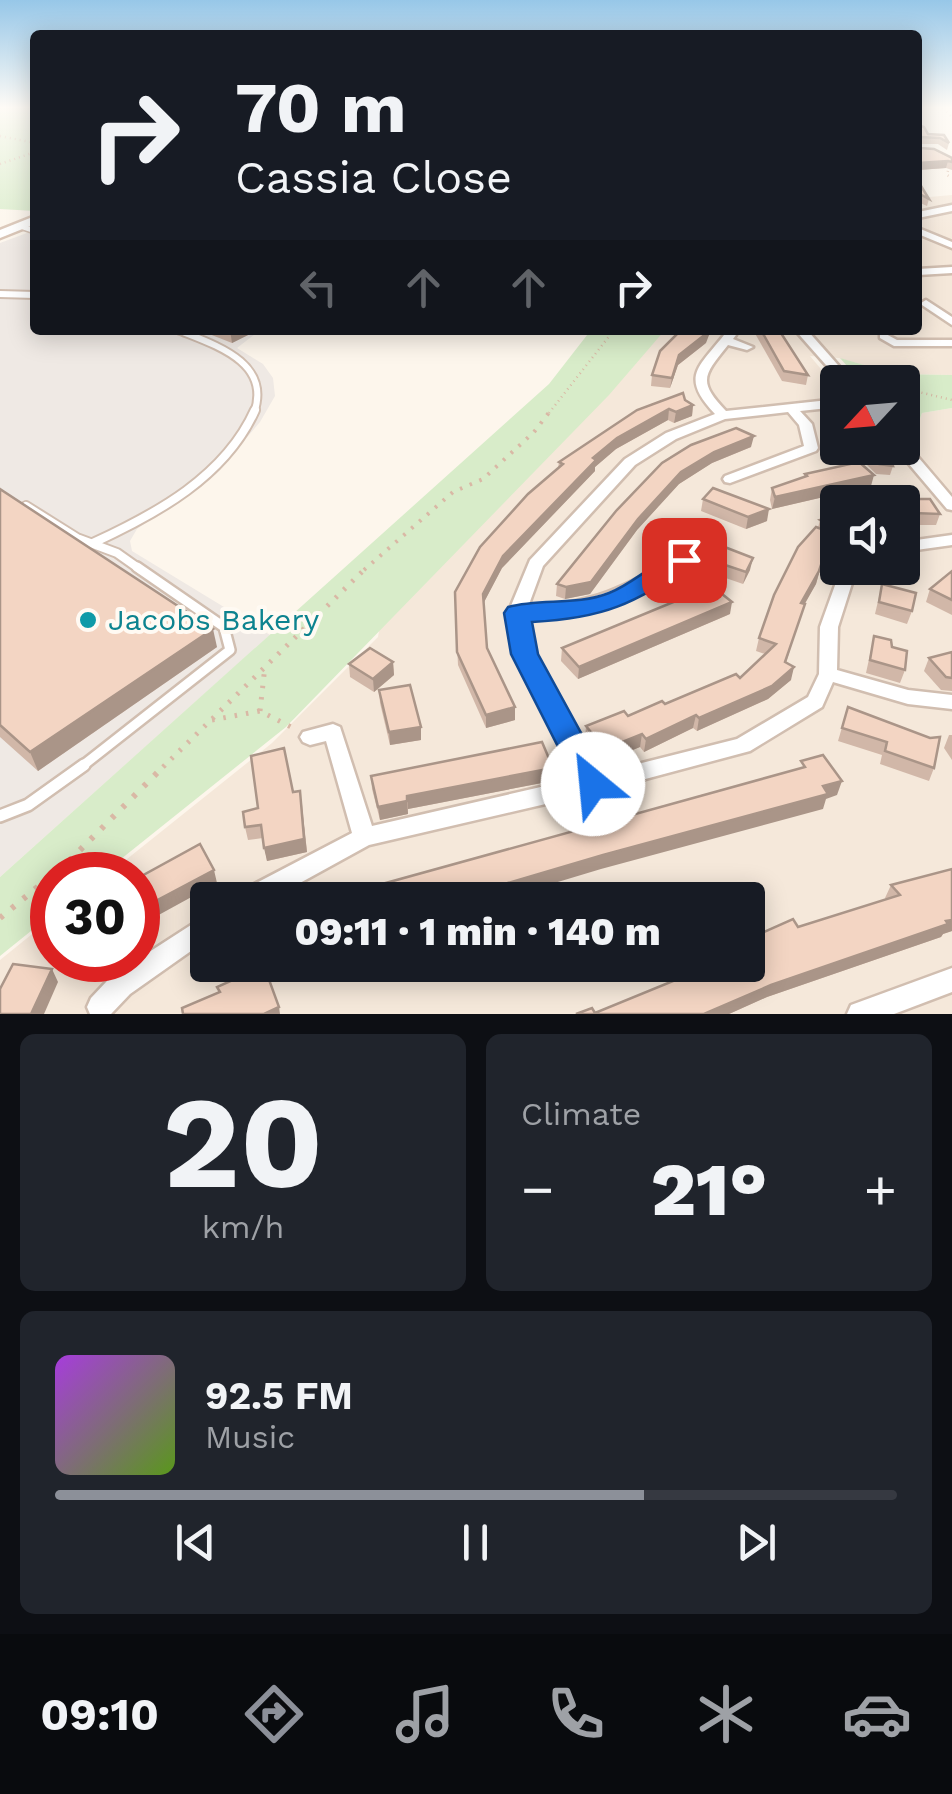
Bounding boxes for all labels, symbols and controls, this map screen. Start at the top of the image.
text: 70 m [235,67,407,149]
icon: right [70,70,200,200]
text: Cassia Close [235,151,512,204]
icon: left [291,260,346,315]
icon: ahead [396,260,451,315]
icon: ahead [501,260,556,315]
icon: right [606,260,661,315]
north arrow [820,365,920,465]
map controls [820,365,920,585]
button: sound [820,485,920,585]
pin [642,518,727,603]
icon: arrive [657,533,712,588]
place label: Jacobs Bakery [108,602,320,637]
marker: Jacobs Bakery [77,609,99,631]
position arrow [541,732,645,836]
speed limit sign: 30 [30,852,160,982]
text: 09:11 · 1 min · 140 m [294,910,661,954]
text: 20 [162,1066,324,1219]
text: Climate [521,1095,641,1133]
text: 21° [651,1145,767,1233]
text: − [521,1157,554,1221]
text: + [864,1157,897,1221]
text: km/h [202,1208,284,1246]
text: 92.5 FM [205,1374,353,1418]
text: Music [205,1418,295,1456]
icon: previous [168,1515,223,1570]
icon: pause [448,1515,503,1570]
icon: next [729,1515,784,1570]
icon: directions [239,1679,309,1749]
icon: music [390,1679,460,1749]
icon: phone [541,1679,611,1749]
icon: climate [691,1679,761,1749]
icon: car [842,1679,912,1749]
text: 09:10 [40,1688,159,1741]

